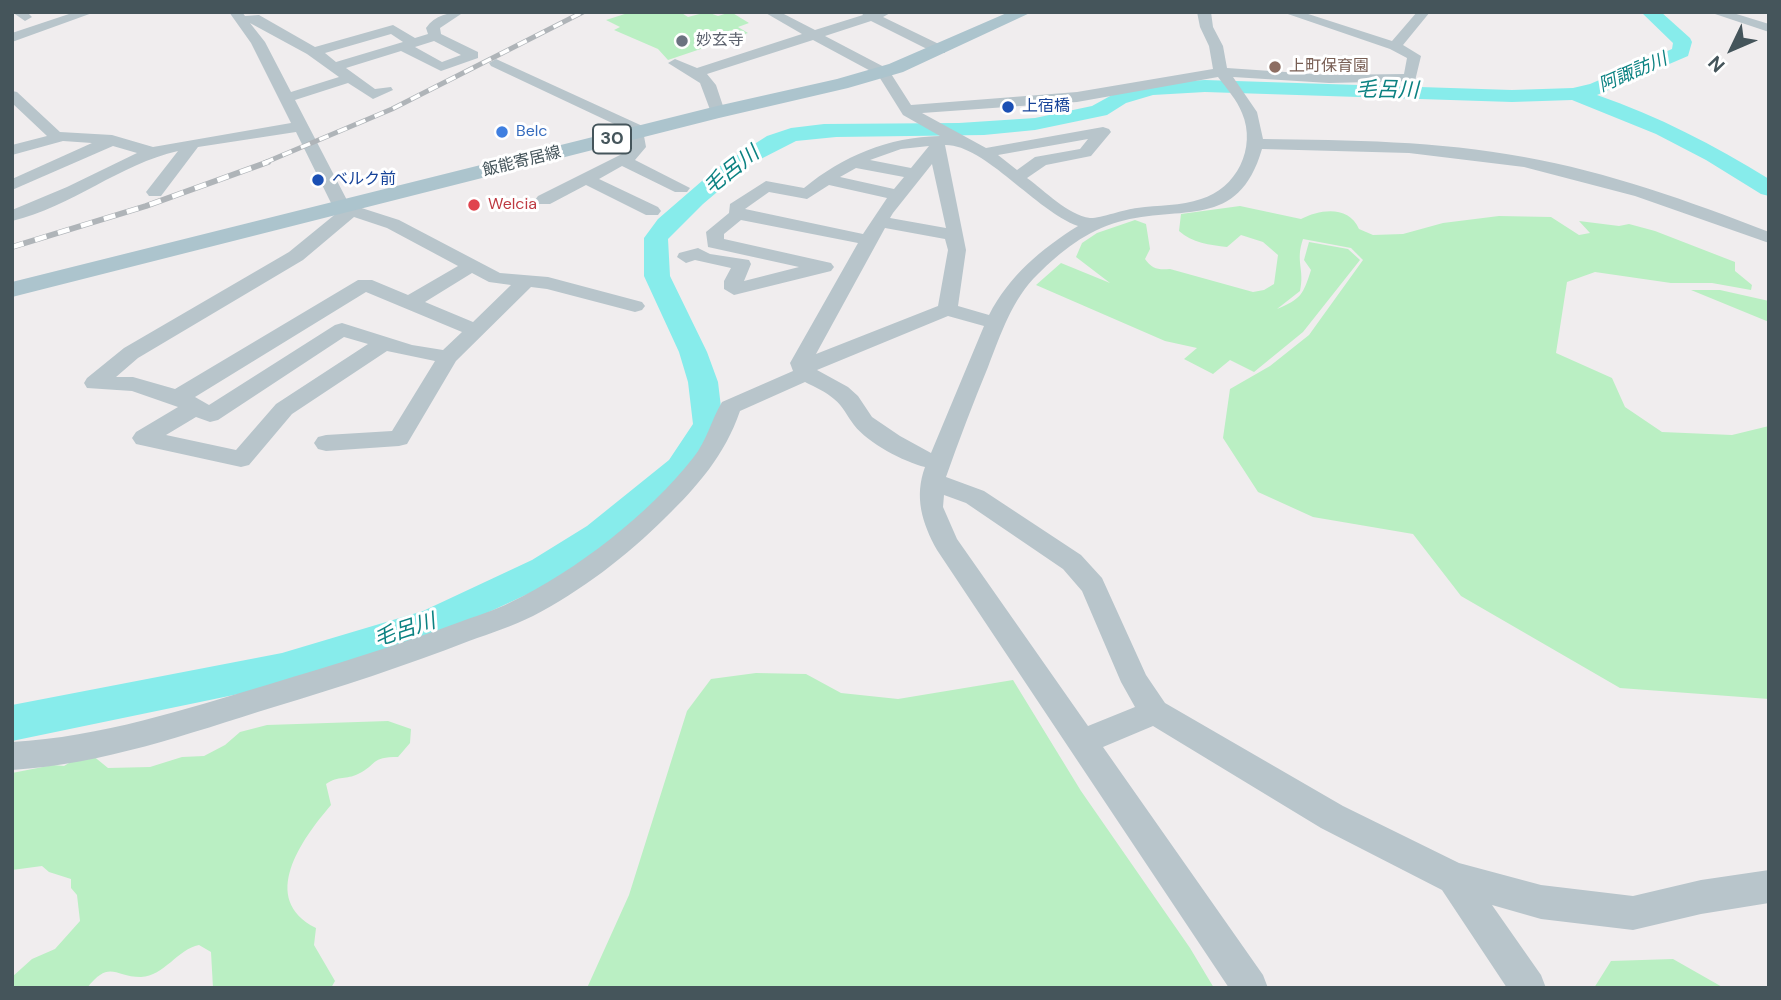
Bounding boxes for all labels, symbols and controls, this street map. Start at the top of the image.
north arrow [1697,14,1767,84]
place label: 妙玄寺 [696,31,744,51]
marker: 妙玄寺 [674,33,690,49]
water label: 阿諏訪川 [1596,49,1670,97]
text: N [1703,50,1730,78]
place label: 上町保育園 [1289,57,1369,77]
marker: 上町保育園 [1267,59,1283,75]
water label: 毛呂川 [1355,78,1419,104]
place label: 上宿橋 [1022,97,1070,117]
marker: 上宿橋 [1000,99,1016,115]
place label: Belc [516,122,547,142]
marker: Belc [494,124,510,140]
road number: 30 [593,124,631,154]
water label: 毛呂川 [699,142,765,200]
street label: 飯能寄居線 [481,143,563,181]
place label: ベルク前 [332,170,396,190]
marker: ベルク前 [310,172,326,188]
place label: Welcia [488,195,537,215]
marker: Welcia [466,197,482,213]
water label: 毛呂川 [371,609,439,653]

